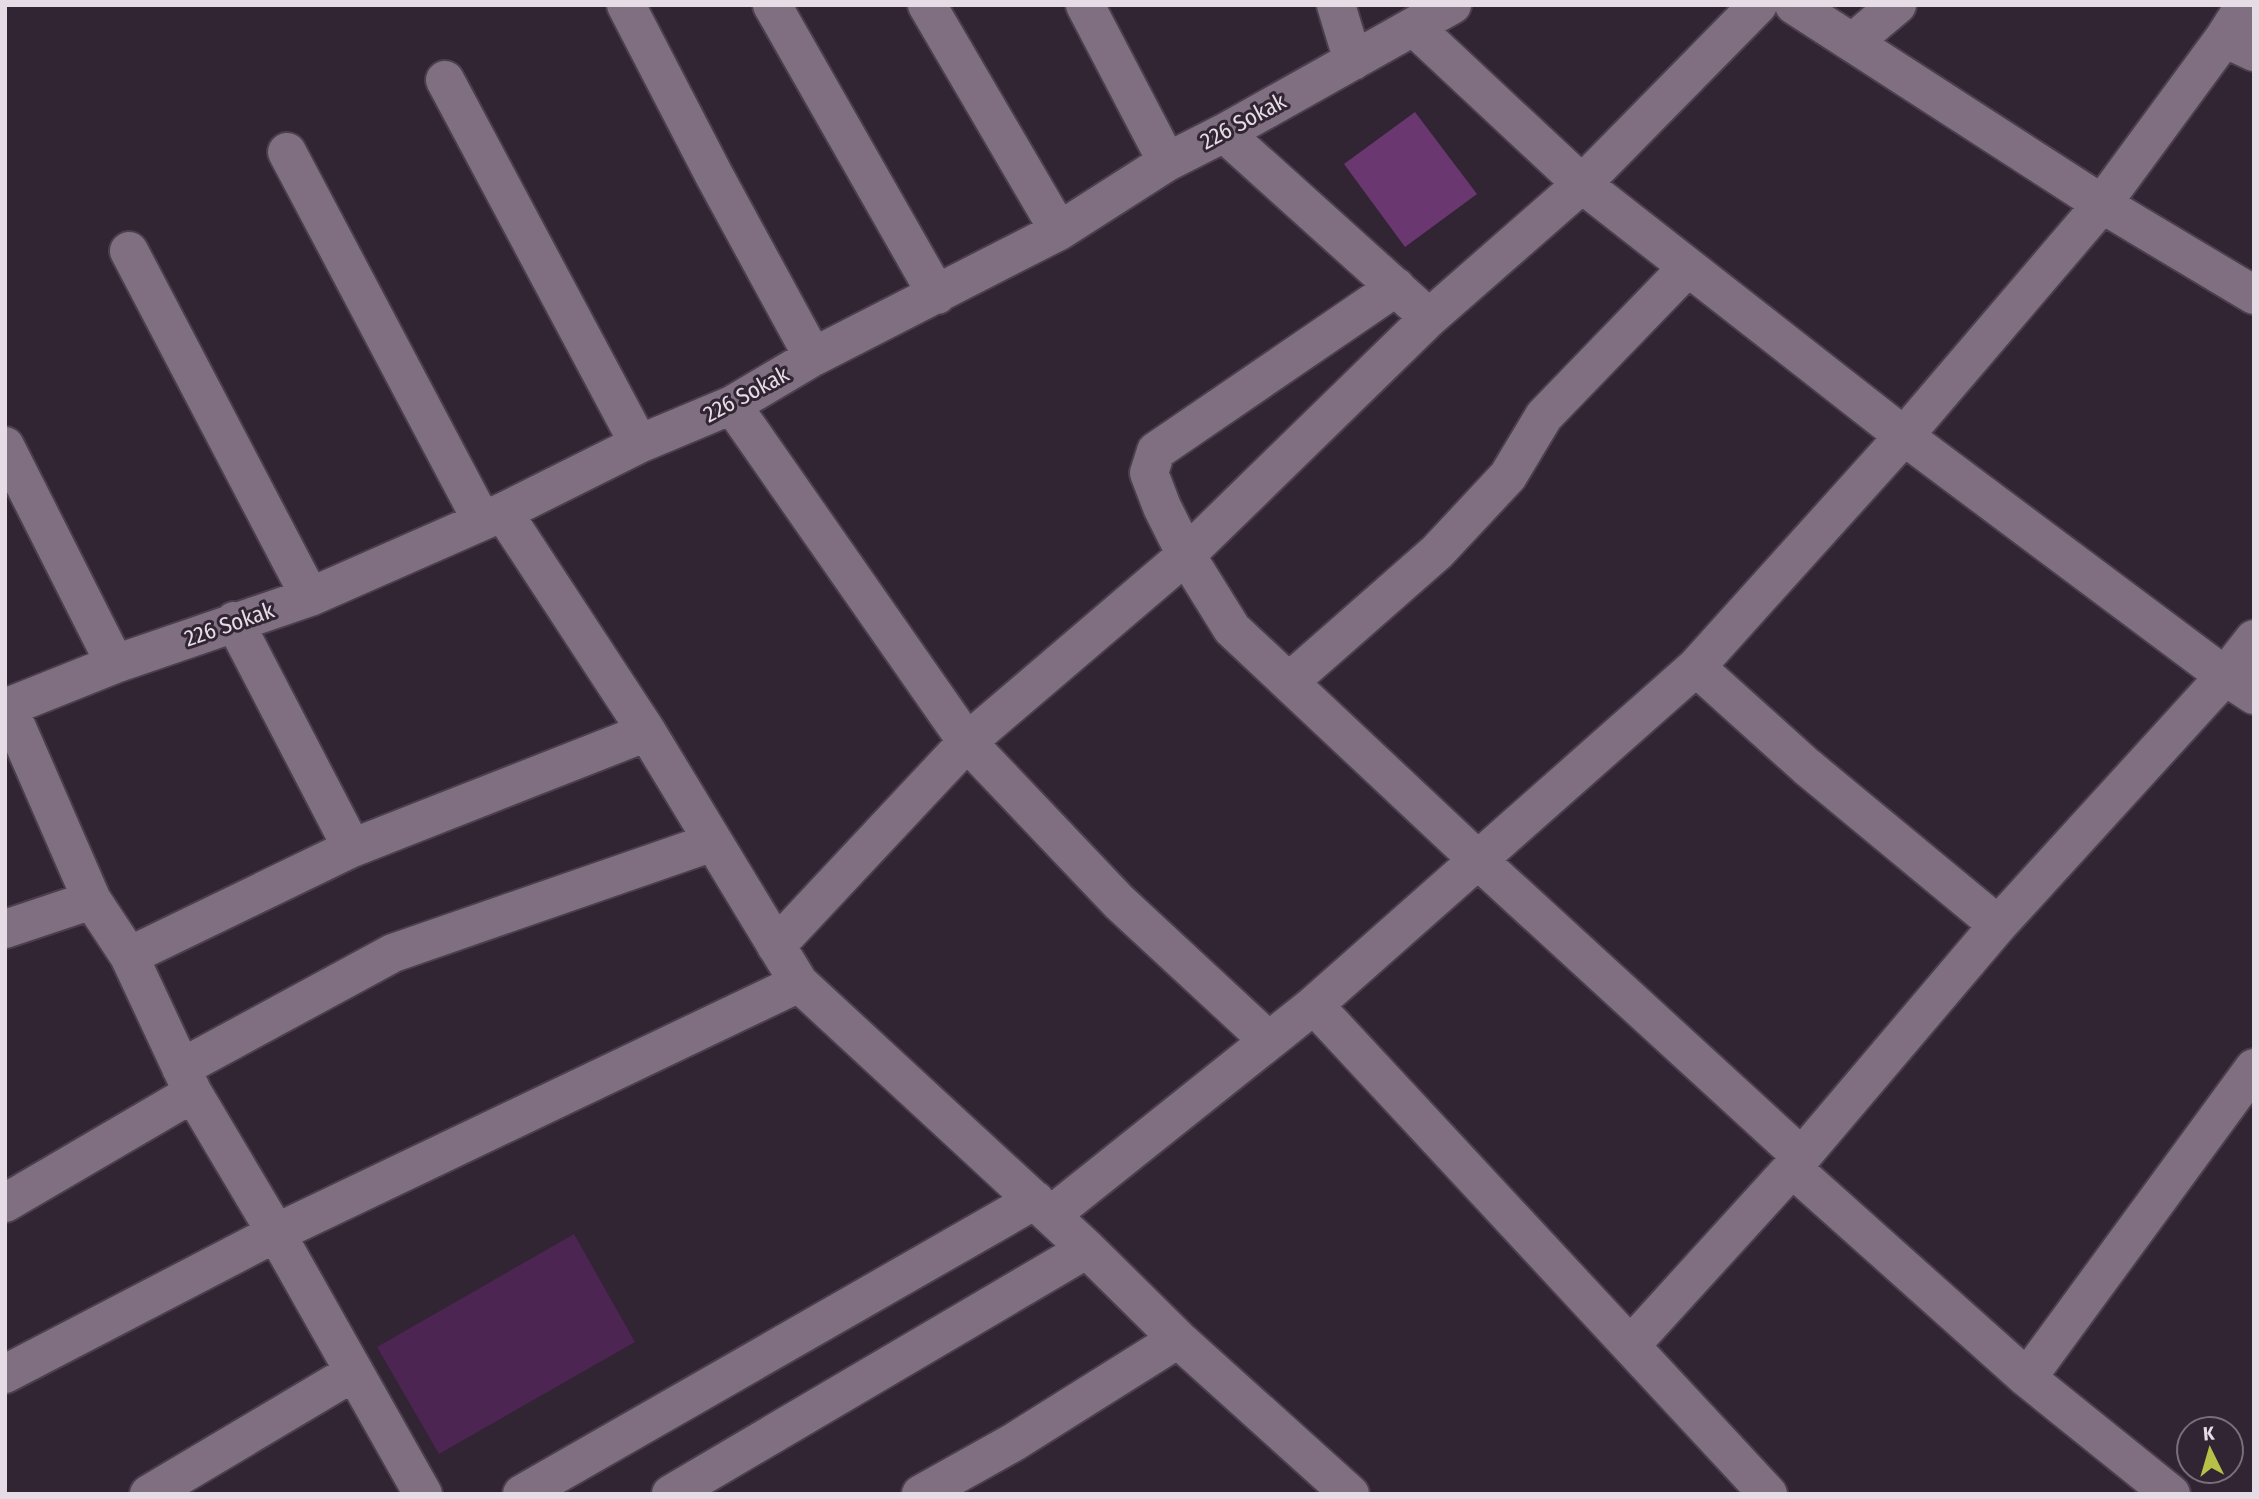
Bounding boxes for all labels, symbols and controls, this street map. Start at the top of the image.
street label: 226 Sokak [1195,87,1291,155]
street label: 226 Sokak [698,360,794,428]
street label: 226 Sokak [180,596,278,652]
north arrow [2175,1415,2245,1485]
text: K [2202,1422,2216,1446]

